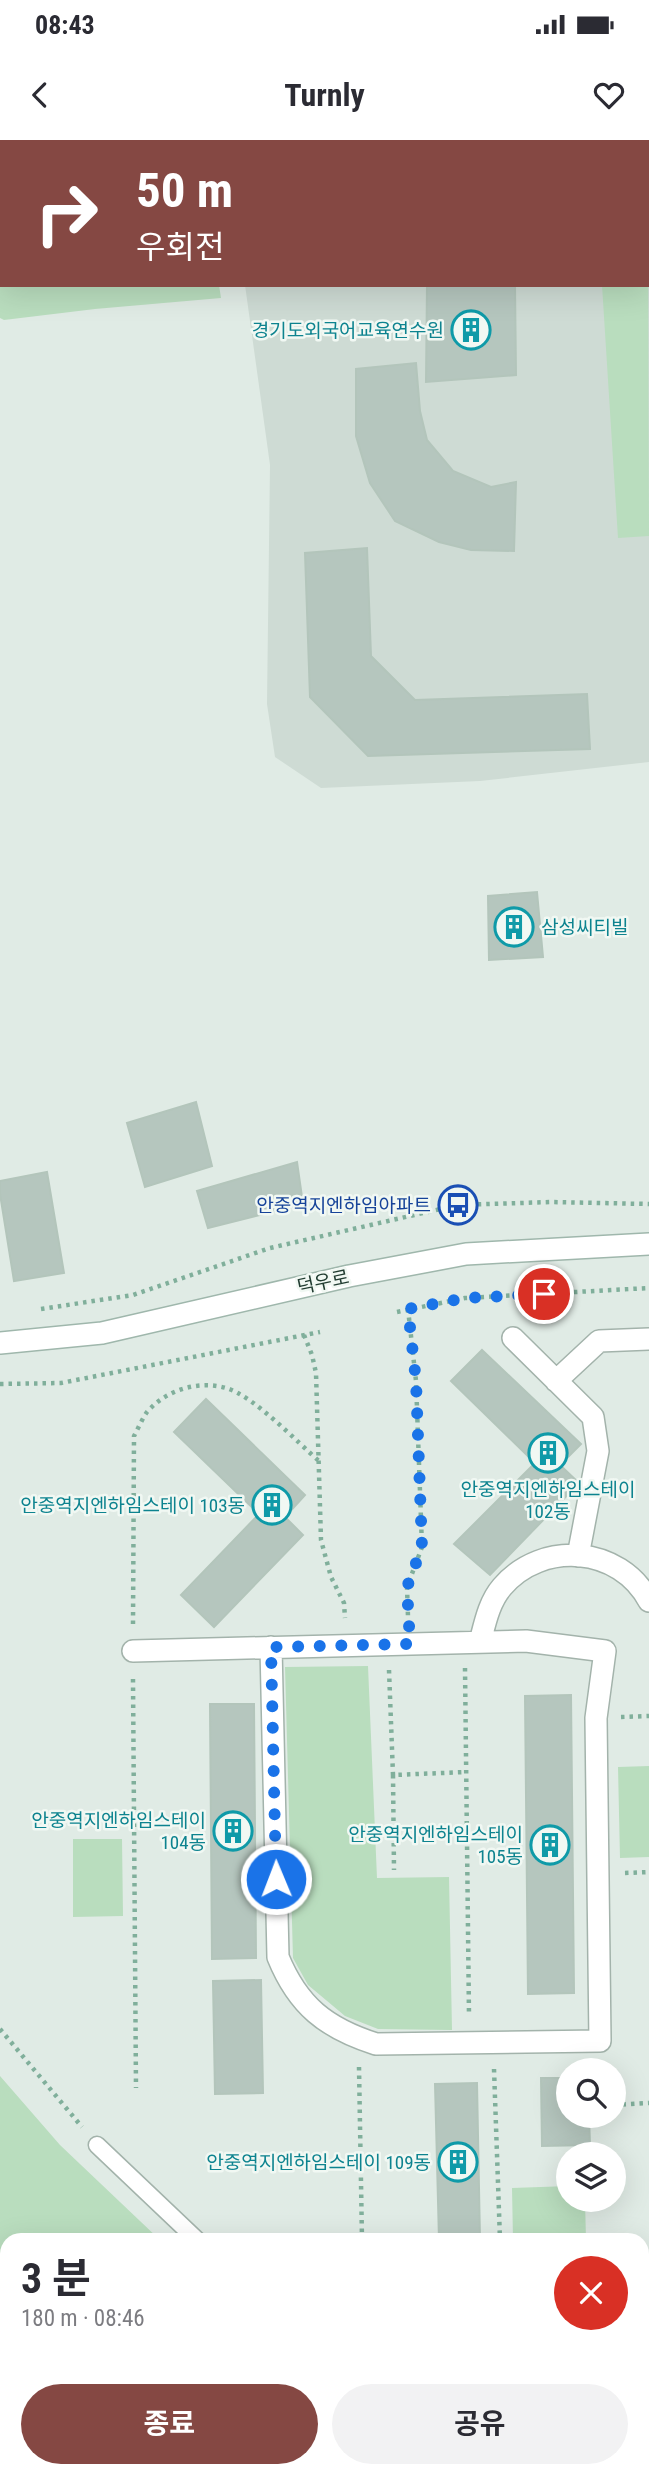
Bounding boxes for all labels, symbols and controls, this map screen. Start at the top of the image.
text: 08:43 [35,10,95,40]
icon: back [21,76,59,114]
text: Turnly [284,76,365,114]
icon: heart [590,76,628,114]
text: 50 m [136,162,233,219]
icon: right [21,168,112,259]
text: 우회전 [136,228,224,266]
building icon: 경기도외국어교육연수원 [450,309,492,351]
place label: 경기도외국어교육연수원 [252,319,444,342]
building icon: 삼성씨티빌 [493,906,535,948]
place label: 삼성씨티빌 [541,916,628,939]
bus stop icon: 안중역지엔하임아파트 [437,1184,479,1226]
place label: 안중역지엔하임아파트 [256,1194,431,1217]
pin [514,1264,574,1324]
street label: 덕우로 [295,1265,351,1299]
icon: arrive [525,1275,563,1313]
building icon: 안중역지엔하임스테이 102동 [527,1432,569,1474]
place label: 안중역지엔하임스테이 102동 [461,1478,635,1523]
building icon: 안중역지엔하임스테이 103동 [251,1484,293,1526]
place label: 안중역지엔하임스테이 103동 [20,1494,245,1517]
place label: 안중역지엔하임스테이 104동 [31,1809,206,1854]
building icon: 안중역지엔하임스테이 104동 [212,1810,254,1852]
place label: 안중역지엔하임스테이 105동 [348,1823,523,1868]
building icon: 안중역지엔하임스테이 105동 [529,1824,571,1866]
position arrow [239,1842,313,1916]
map controls [556,2058,626,2212]
button: search [556,2058,626,2128]
building icon: 안중역지엔하임스테이 109동 [437,2141,479,2183]
button: layers [556,2142,626,2212]
place label: 안중역지엔하임스테이 109동 [206,2151,431,2174]
text: 3 분 [21,2254,91,2303]
button: close [554,2256,628,2330]
text: 180 m · 08:46 [21,2305,145,2332]
button: 종료 [21,2384,318,2464]
button: 공유 [332,2384,628,2464]

